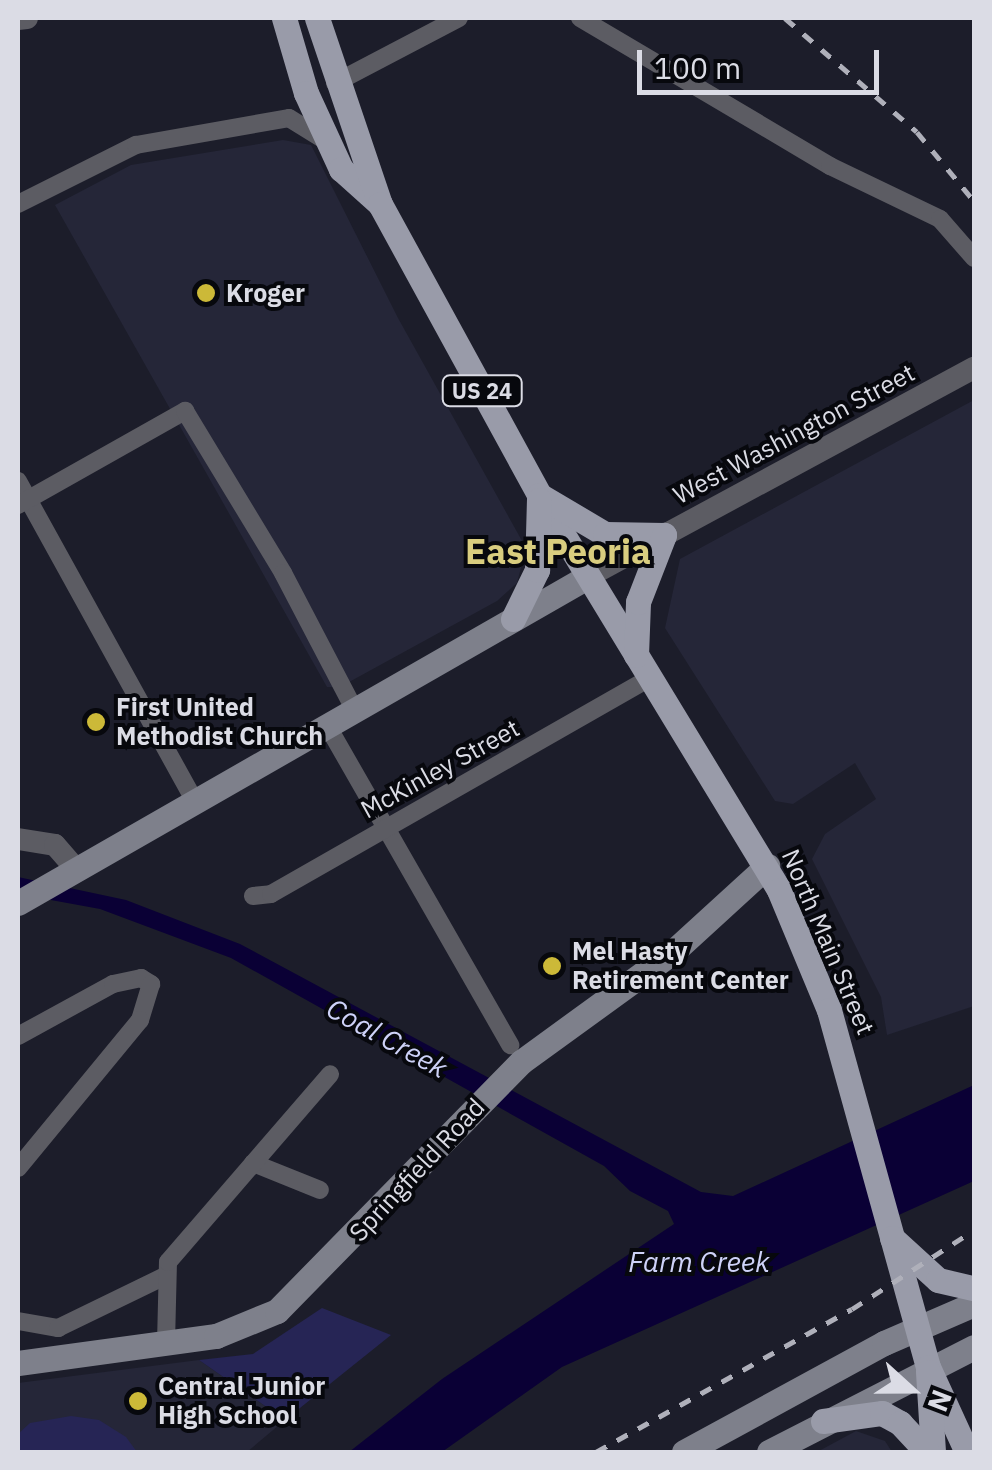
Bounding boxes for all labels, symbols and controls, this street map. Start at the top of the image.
scale bar [642,30,884,92]
text: 100 m [654,48,741,87]
place label: Kroger [226,278,305,308]
marker: Kroger [195,282,217,304]
street label: West Washington Street [668,358,920,510]
road number: US 24 [440,374,524,408]
district label: East Peoria [465,530,651,572]
place label: First United Methodist Church [116,693,323,752]
marker: First United Methodist Church [85,711,107,733]
street label: McKinley Street [356,713,524,825]
street label: North Main Street [775,845,881,1039]
place label: Mel Hasty Retirement Center [572,937,789,996]
marker: Mel Hasty Retirement Center [541,955,563,977]
water label: Coal Creek [321,991,453,1085]
street label: Springfield Road [343,1092,491,1248]
water label: Farm Creek [628,1245,770,1279]
north arrow [862,1340,962,1440]
place label: Central Junior High School [158,1372,325,1431]
text: N [920,1385,961,1417]
marker: Central Junior High School [127,1390,149,1412]

